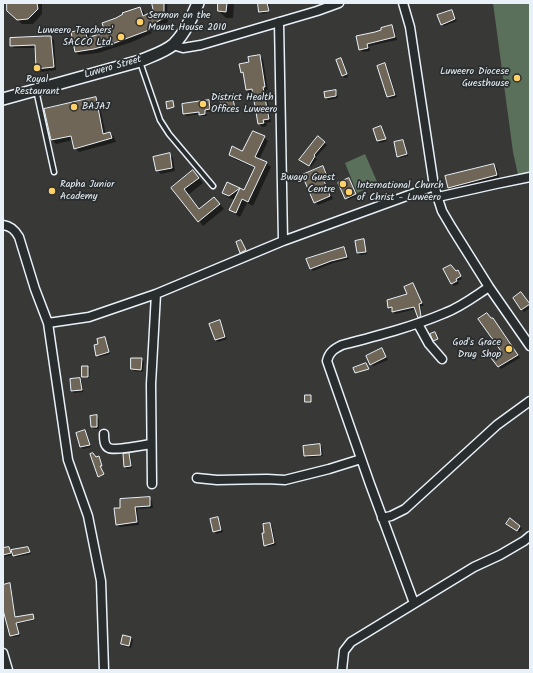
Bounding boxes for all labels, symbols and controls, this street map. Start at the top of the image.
place label: Sermon on the Mount House 2010 [148,10,226,34]
marker: Sermon on the Mount House 2010 [135,17,145,27]
place label: Luweero Teachers' SACCO Ltd. [37,25,113,48]
marker: Luweero Teachers' SACCO Ltd. [116,32,126,42]
street label: Luwero Street [83,54,143,82]
marker: Royal Restaurant [32,63,42,73]
place label: Luweero Diocese Guesthouse [440,66,509,90]
marker: Luweero Diocese Guesthouse [512,73,522,83]
place label: Royal Restaurant [14,74,60,98]
place label: District Health Offices Luweero [211,92,277,116]
marker: District Health Offices Luweero [198,99,208,109]
place label: BAJAJ [82,101,110,113]
marker: BAJAJ [69,102,79,112]
place label: Bwayo Guest Centre [280,172,335,196]
place label: Rapha Junior Academy [60,179,114,202]
marker: Bwayo Guest Centre [338,179,348,189]
place label: International Church of Christ - Luweero [357,180,444,204]
marker: Rapha Junior Academy [47,186,57,196]
marker: International Church of Christ - Luweero [344,187,354,197]
place label: God's Grace Drug Shop [453,337,501,360]
marker: God's Grace Drug Shop [504,344,514,354]

